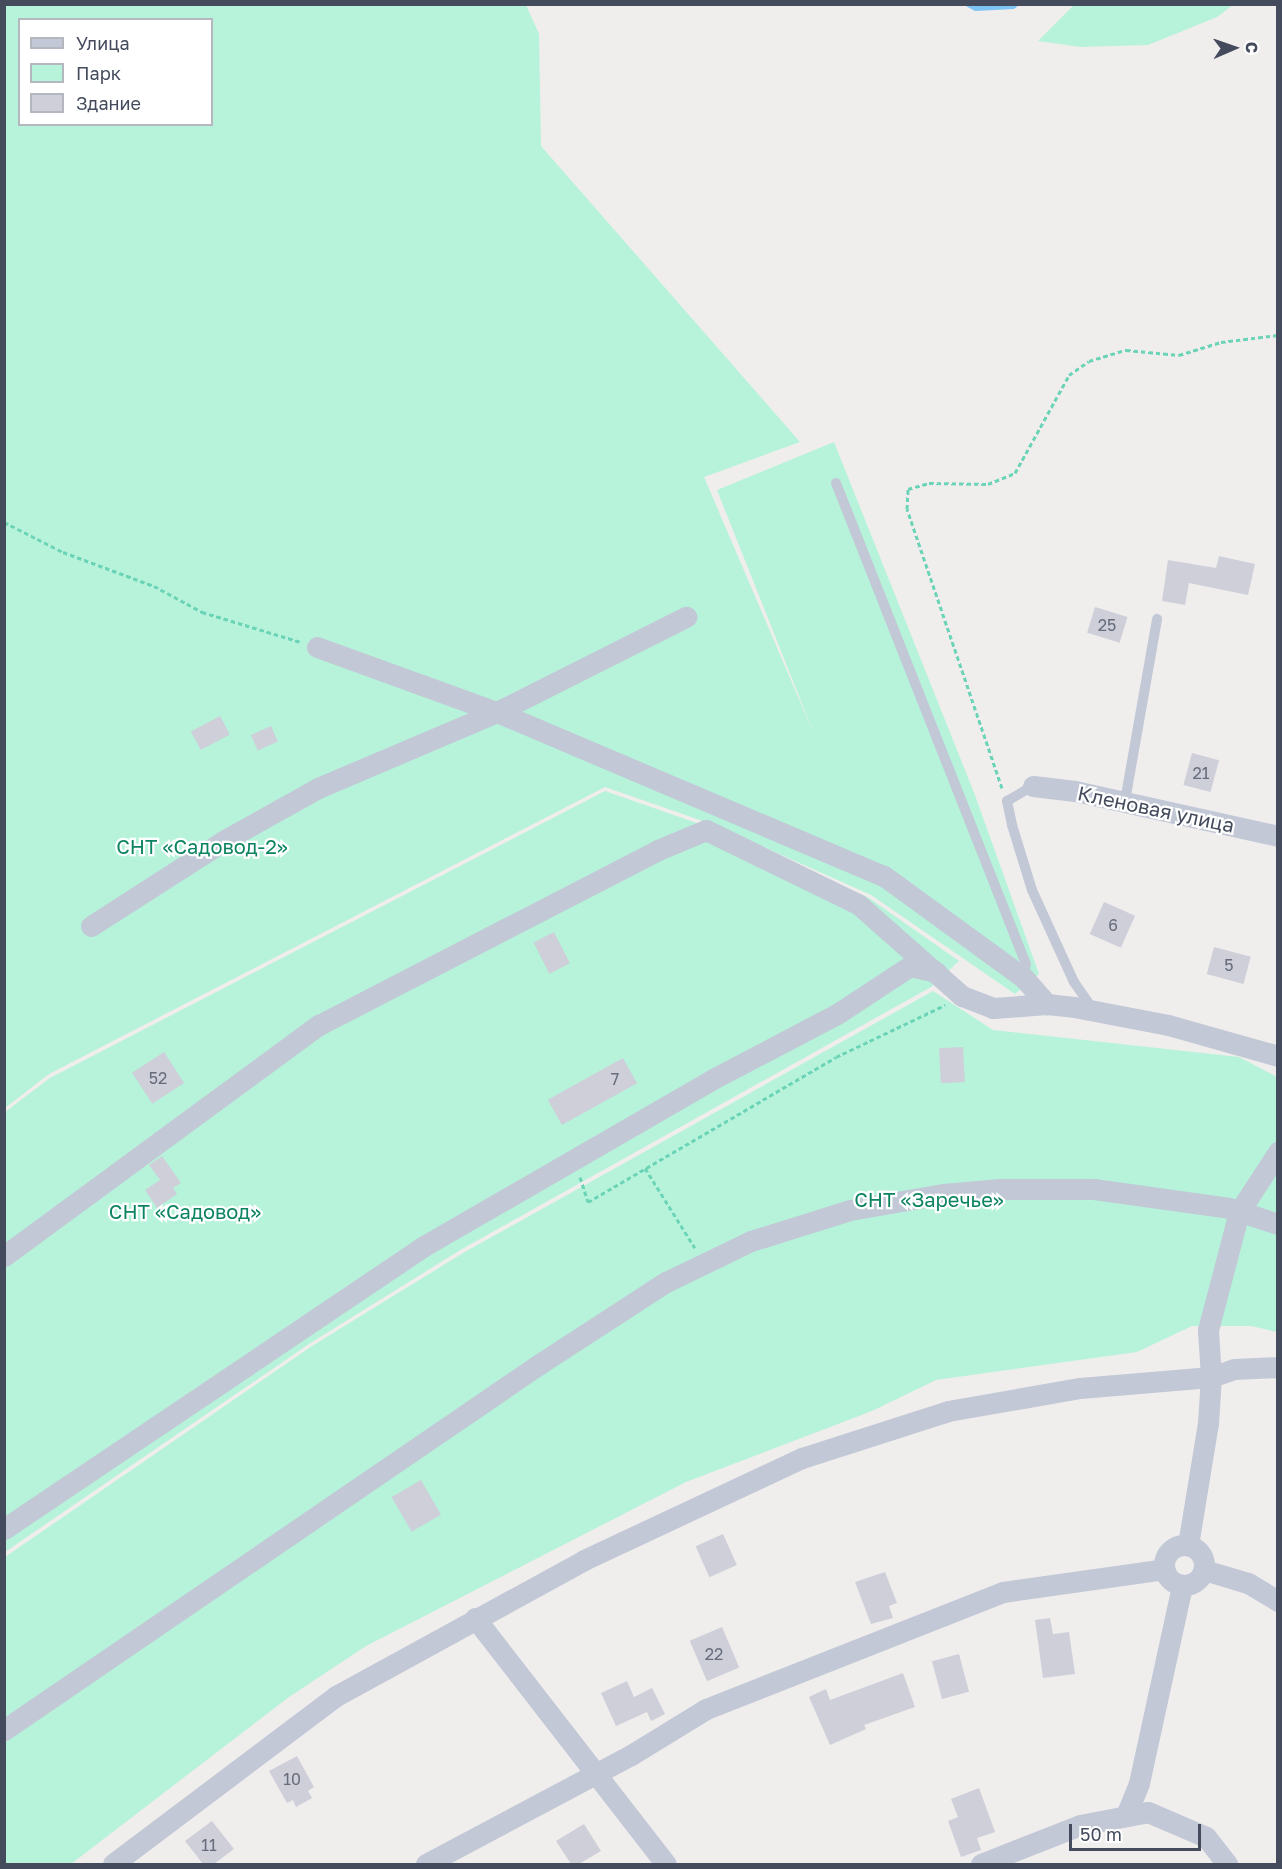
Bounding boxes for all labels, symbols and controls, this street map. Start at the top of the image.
legend [18,18,213,126]
north arrow [1204,18,1264,78]
text: Улица [76,32,130,54]
text: С [1242,41,1262,53]
text: Парк [76,62,121,84]
text: Здание [76,92,141,114]
house number: 25 [1098,615,1116,635]
house number: 21 [1192,763,1210,783]
street label: Кленовая улица [1075,781,1237,837]
park label: СНТ «Садовод-2» [116,834,288,858]
house number: 6 [1108,915,1118,935]
house number: 5 [1224,955,1234,975]
house number: 52 [149,1068,167,1088]
house number: 7 [611,1069,619,1089]
park label: СНТ «Заречье» [854,1187,1004,1211]
park label: СНТ «Садовод» [109,1199,261,1223]
house number: 22 [705,1644,723,1664]
house number: 10 [283,1769,301,1789]
scale bar [1072,1812,1204,1850]
text: 50 m [1080,1823,1122,1845]
house number: 11 [201,1835,217,1855]

